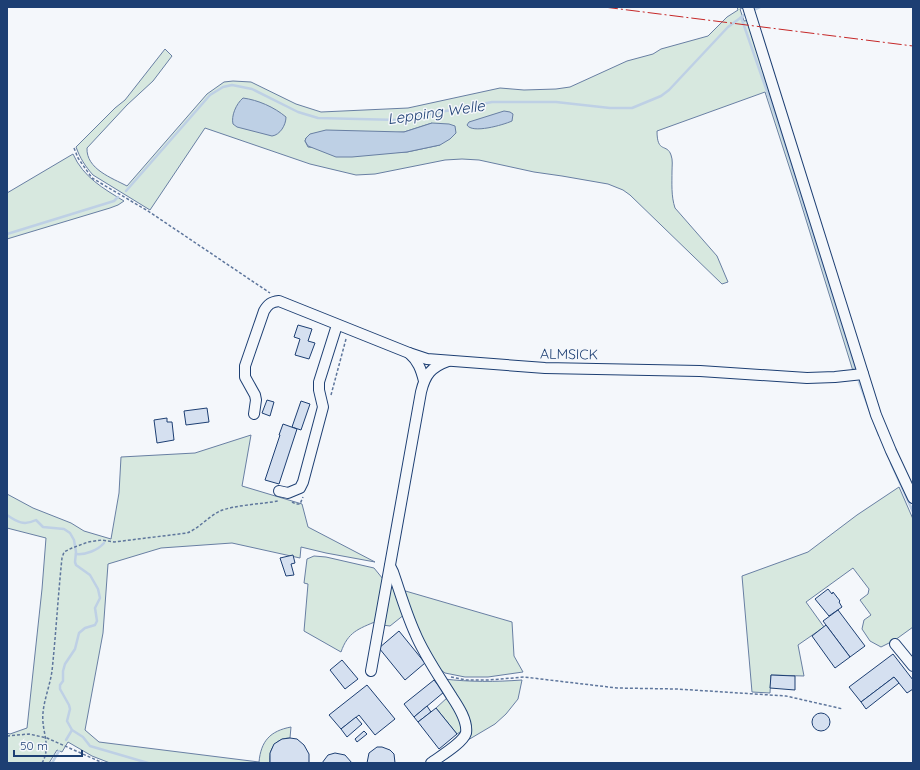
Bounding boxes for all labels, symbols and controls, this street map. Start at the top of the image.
water label: Lepping Welle [386,96,486,128]
street label: ALMSICK [540,344,598,364]
scale bar [14,732,82,758]
text: 50 m [20,738,48,753]

